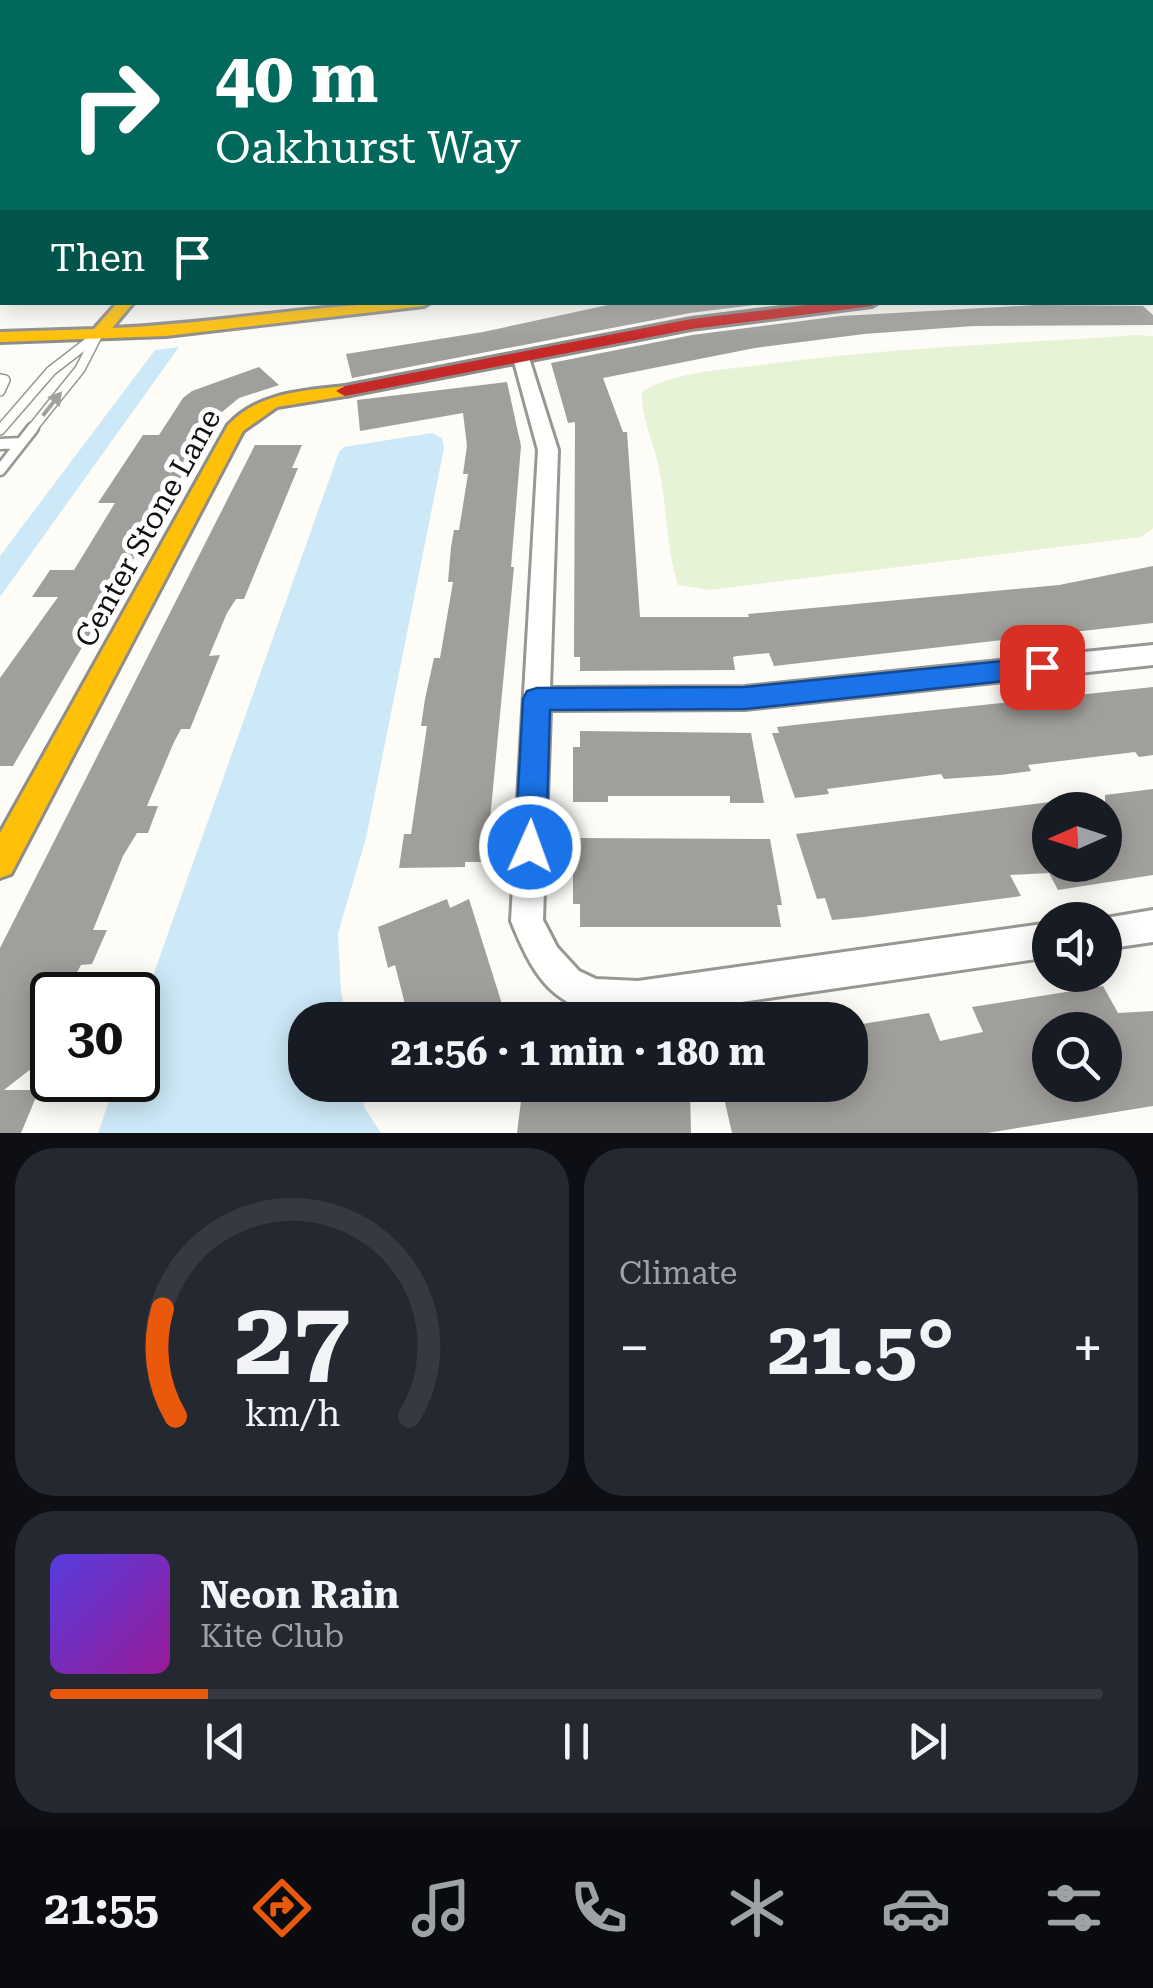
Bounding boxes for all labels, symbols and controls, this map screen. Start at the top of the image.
text: 40 m [215,37,379,119]
icon: right [50,40,180,170]
text: Oakhurst Way [215,121,521,174]
icon: arrive [165,230,220,285]
text: Then [50,236,145,280]
one-way arrow [41,391,62,417]
street label: Center Stone Lane [68,403,228,653]
pin [1000,625,1085,710]
icon: arrive [1015,640,1070,695]
north arrow [1032,792,1122,882]
map controls [1032,792,1122,1102]
position arrow [478,795,582,899]
button: sound [1032,902,1122,992]
speed limit sign: 30 [30,972,160,1102]
button: search [1032,1012,1122,1102]
text: 21:56 · 1 min · 180 m [391,1030,765,1074]
text: Climate [619,1254,737,1292]
text: 27 [234,1278,350,1399]
text: 21.5° [768,1304,954,1392]
text: − [619,1316,650,1380]
text: + [1072,1316,1103,1380]
text: km/h [244,1393,340,1435]
text: Neon Rain [200,1573,399,1617]
text: Kite Club [200,1617,344,1655]
icon: previous [198,1714,253,1769]
icon: pause [549,1714,604,1769]
icon: next [900,1714,955,1769]
icon: directions [247,1873,317,1943]
icon: music [406,1873,476,1943]
icon: phone [564,1873,634,1943]
icon: climate [722,1873,792,1943]
icon: car [881,1873,951,1943]
icon: filters [1039,1873,1109,1943]
text: 21:55 [44,1882,159,1935]

